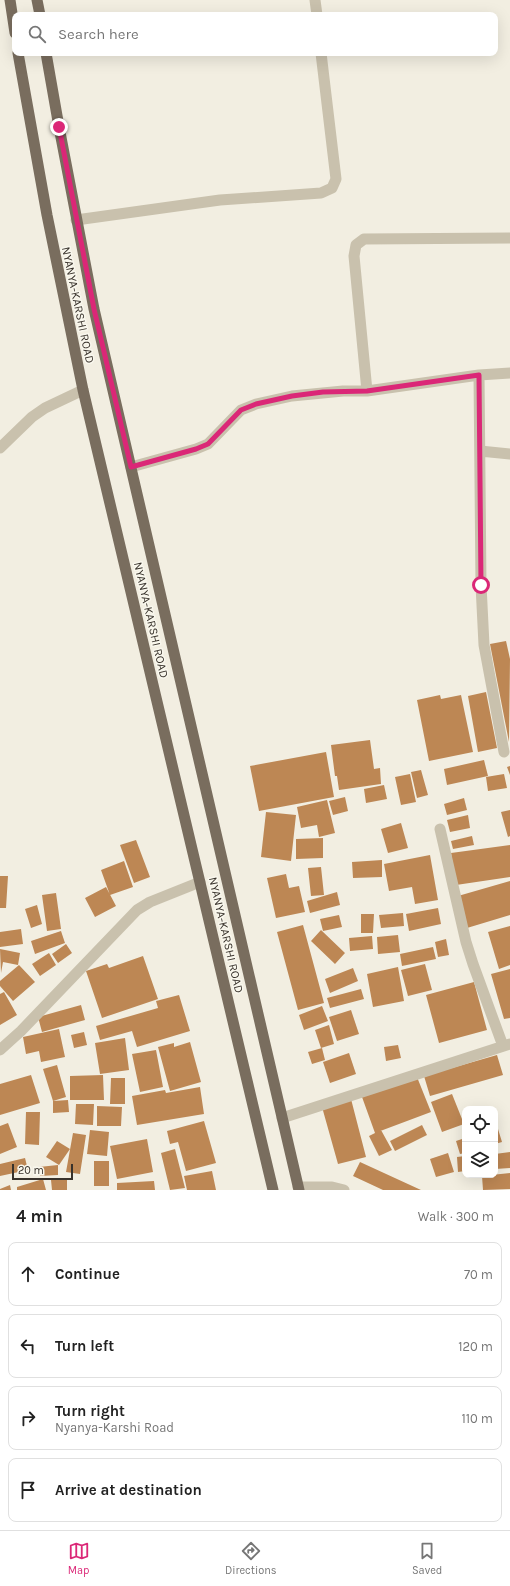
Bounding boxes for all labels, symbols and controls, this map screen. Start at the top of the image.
search box [12,12,498,56]
icon: search [26,23,48,45]
text: Search here [58,25,139,43]
route end [50,118,68,136]
street label: NYANYA-KARSHI ROAD [59,245,97,365]
street label: NYANYA-KARSHI ROAD [131,561,171,680]
route start [472,576,490,594]
street label: NYANYA-KARSHI ROAD [206,876,246,995]
map controls [462,1106,498,1178]
button: locate [462,1106,498,1142]
button: layers [462,1142,498,1178]
scale bar [12,1162,73,1181]
text: 20 m [18,1164,44,1177]
text: 4 min [16,1206,63,1226]
text: Walk · 300 m [418,1209,494,1224]
icon: ahead [17,1263,39,1285]
text: Continue [55,1265,120,1283]
text: 70 m [464,1267,493,1282]
icon: left [17,1335,39,1357]
text: Turn left [55,1337,114,1355]
text: 120 m [458,1339,493,1354]
text: Turn right [55,1402,125,1420]
icon: right [17,1407,39,1429]
text: 110 m [461,1411,493,1426]
text: Nyanya-Karshi Road [55,1420,174,1435]
icon: arrive [17,1479,39,1501]
text: Arrive at destination [55,1481,202,1499]
tab: Map [68,1540,90,1577]
tab: Directions [225,1540,277,1577]
tab: Saved [412,1540,442,1577]

